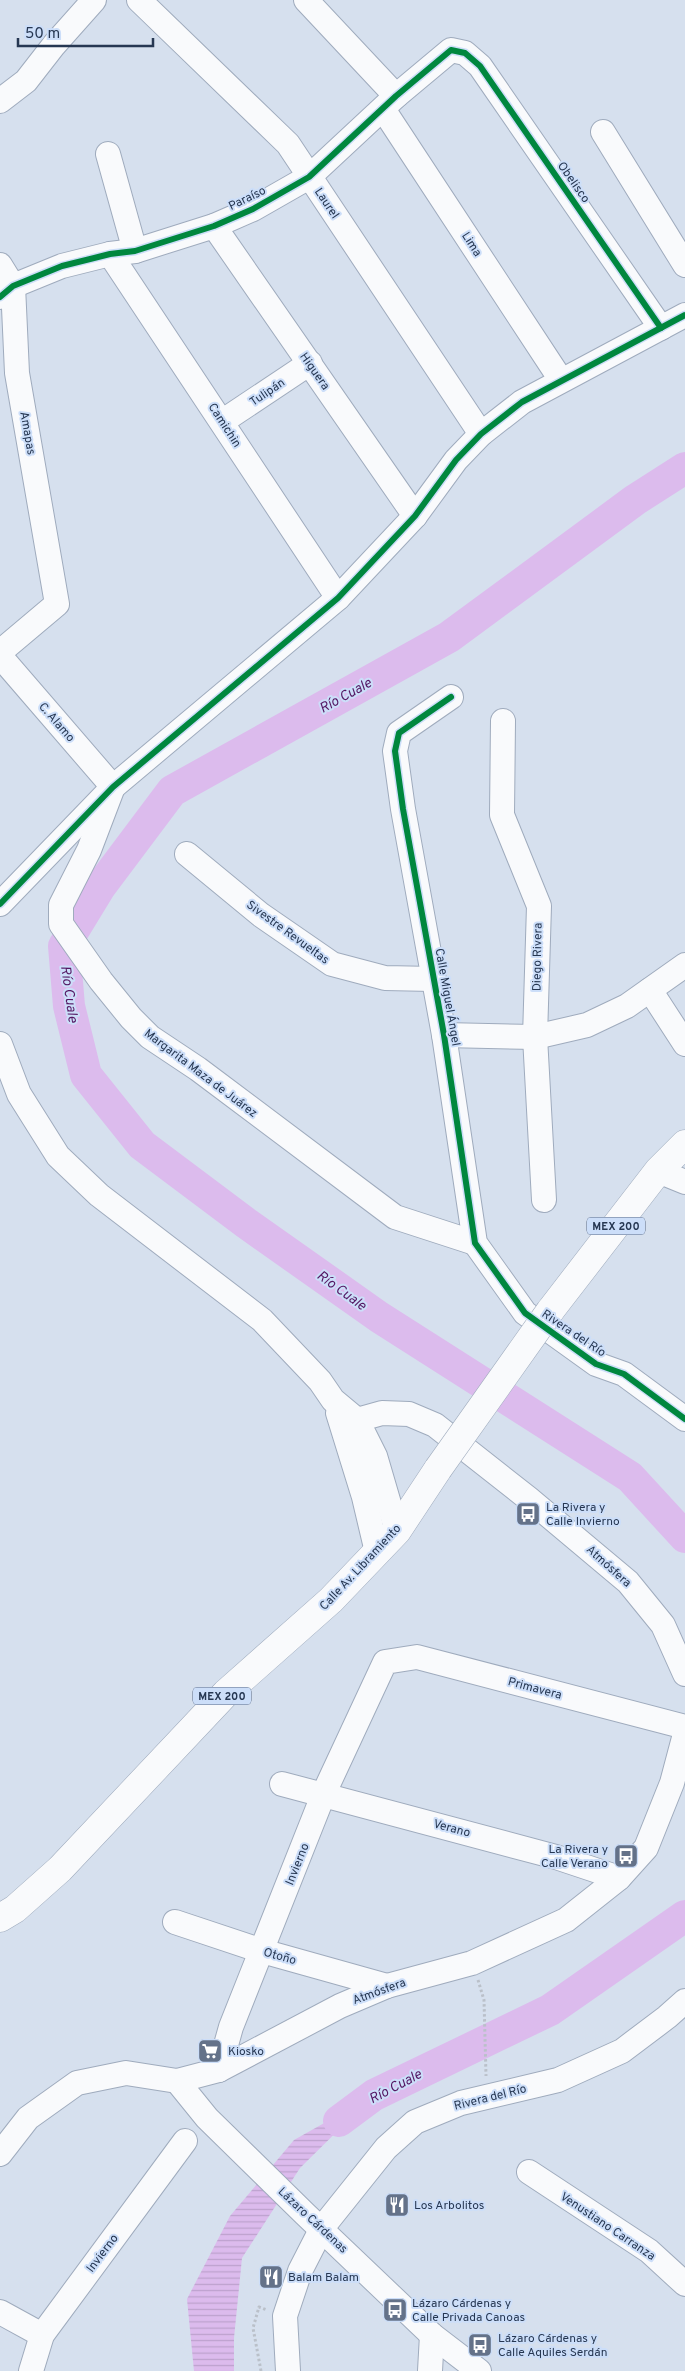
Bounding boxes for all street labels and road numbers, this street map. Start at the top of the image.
street label: Obelisco [553,159,593,207]
street label: Paraíso [226,183,269,215]
street label: Laurel [310,185,342,222]
street label: Lima [457,229,485,260]
street label: Higuera [296,350,333,393]
street label: Tulipán [247,375,288,410]
street label: Camichin [204,400,244,451]
street label: Amapas [15,410,39,456]
street label: C. Alamo [35,699,78,746]
street label: Sivestre Revueltas [243,897,332,968]
street label: Diego Rivera [529,923,547,991]
street label: Calle Miguel Ángel [431,947,463,1047]
street label: Margarita Maza de Juárez [141,1026,260,1122]
road number: MEX 200 [587,1218,645,1234]
street label: Rivera del Río [538,1306,609,1361]
street label: Calle Av. Libramiento [317,1521,405,1614]
street label: Atmósfera [582,1542,634,1591]
street label: Primavera [506,1674,563,1704]
road number: MEX 200 [193,1688,251,1704]
street label: Verano [431,1816,472,1842]
street label: Invierno [282,1841,314,1888]
street label: Otoño [261,1945,298,1969]
street label: Atmósfera [350,1975,408,2009]
street label: Rivera del Río [452,2081,528,2115]
street label: Lázaro Cárdenas [274,2184,351,2257]
street label: Venustiano Carranza [557,2189,658,2265]
street label: Invierno [83,2231,123,2276]

